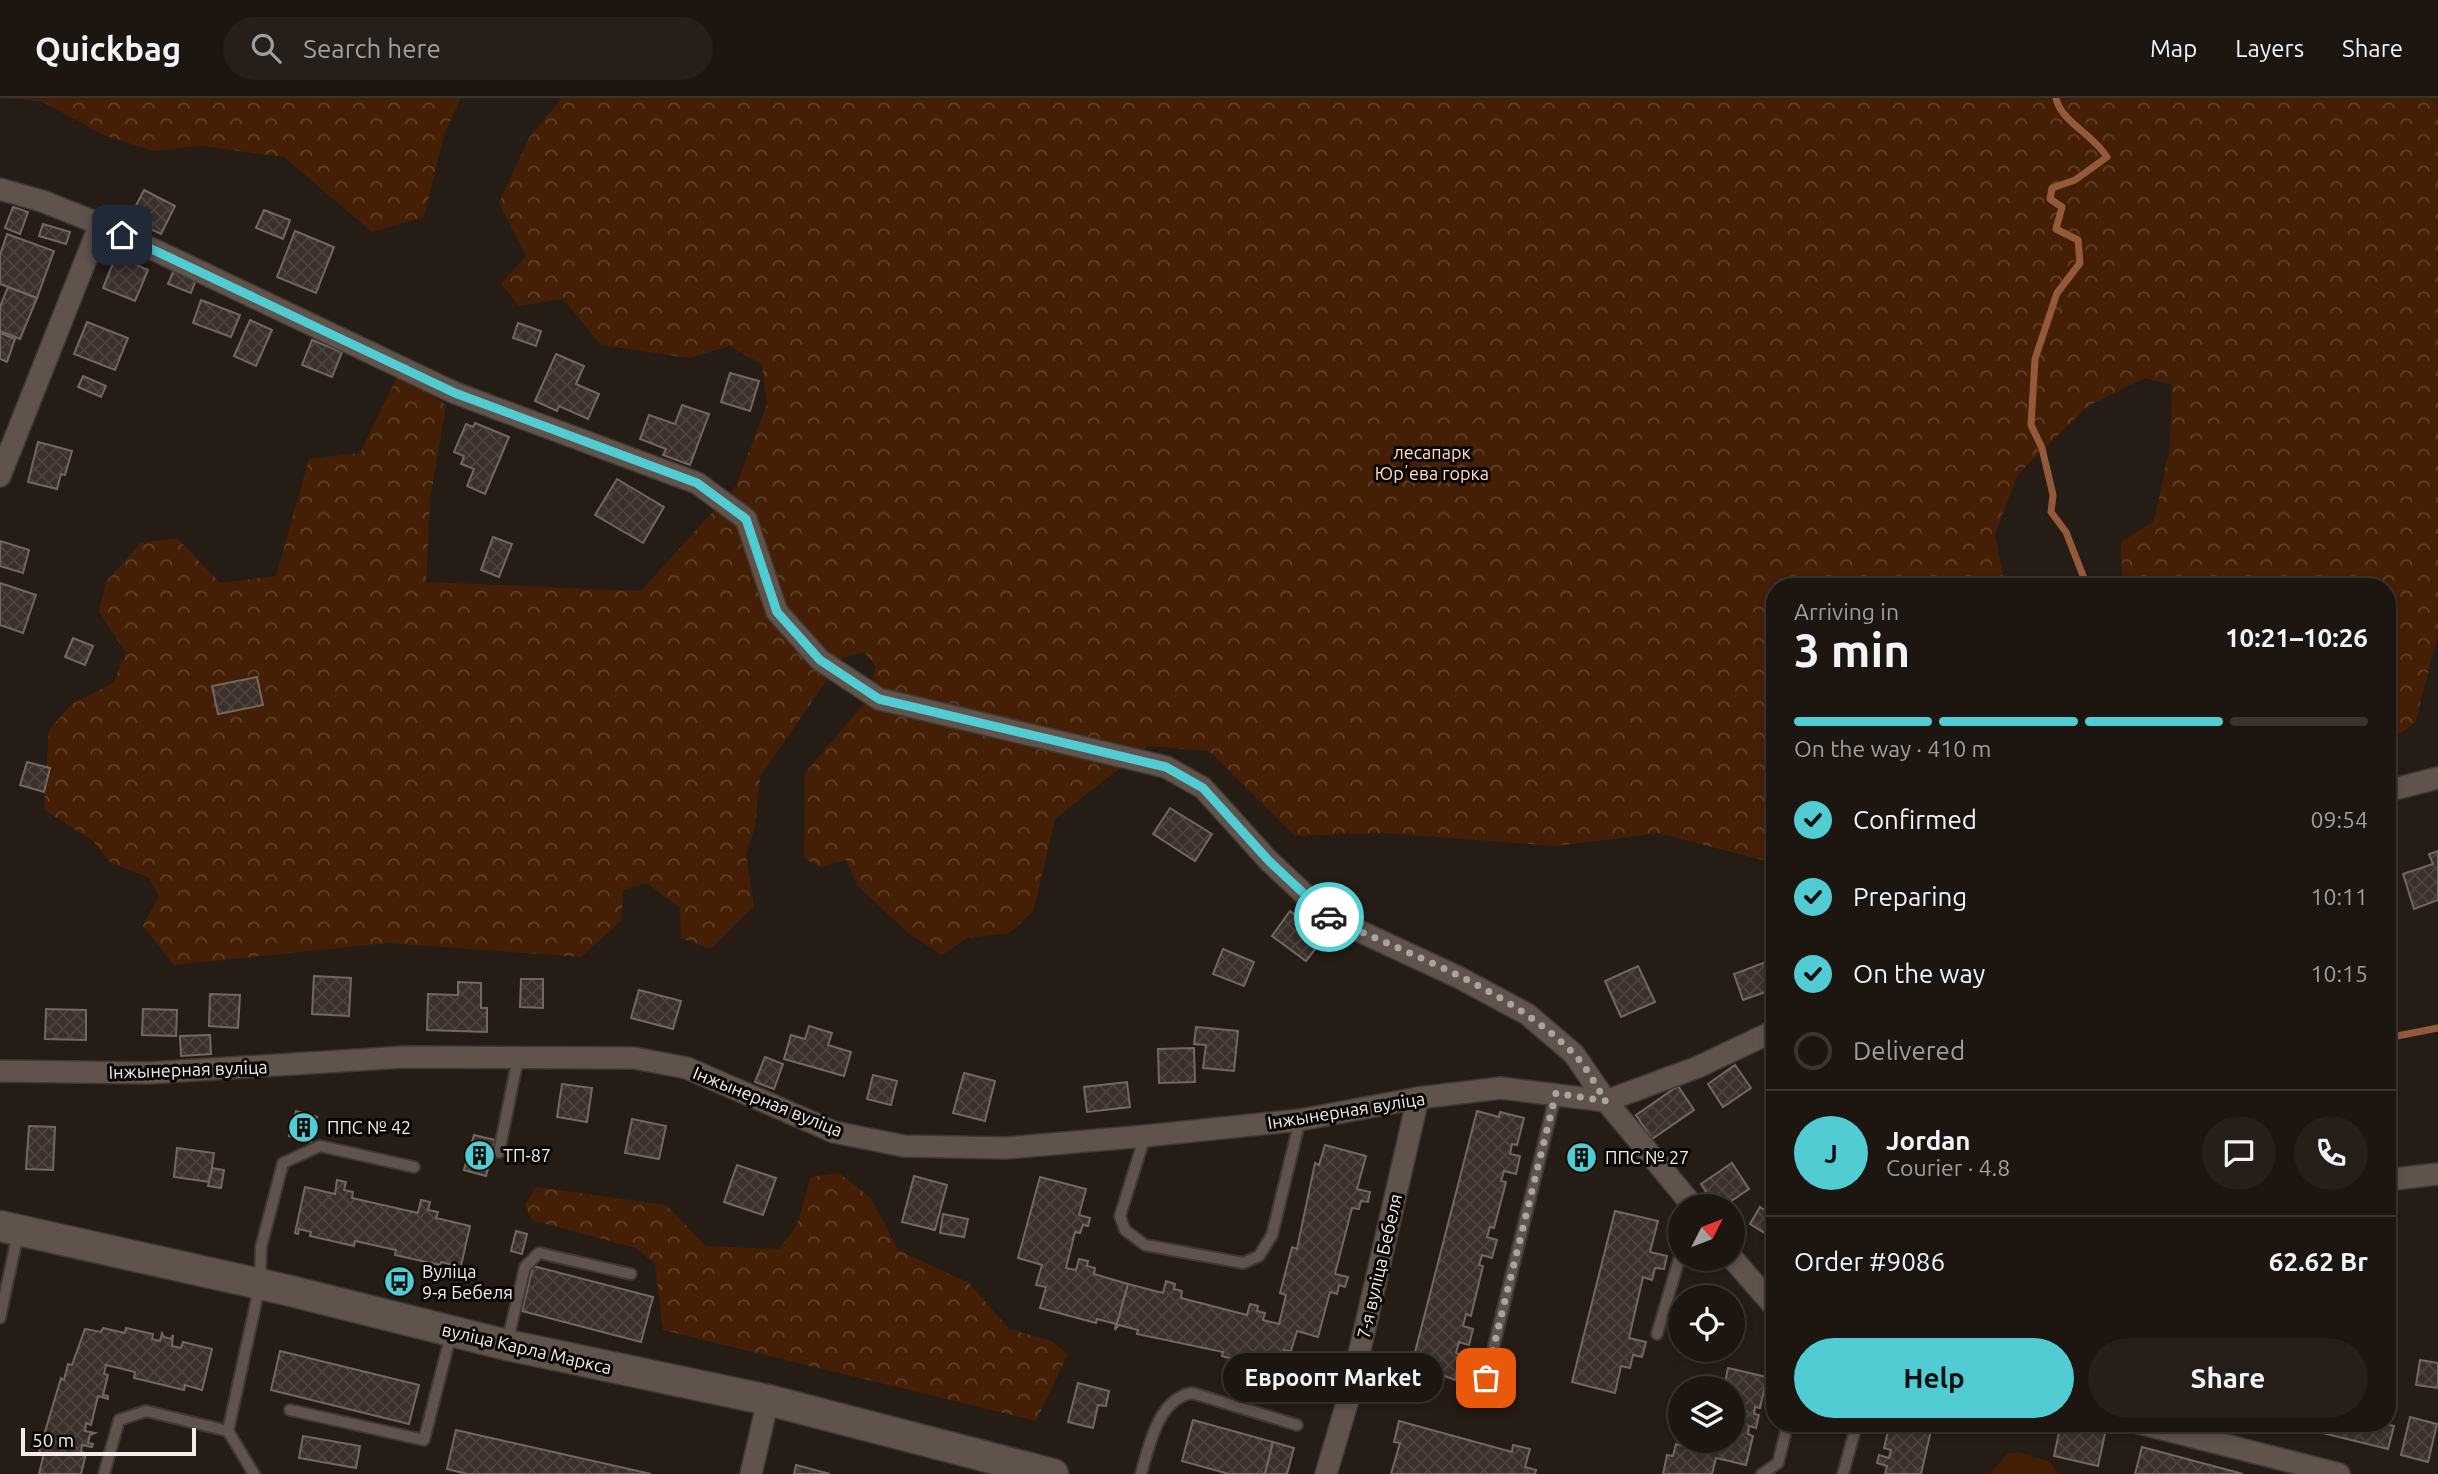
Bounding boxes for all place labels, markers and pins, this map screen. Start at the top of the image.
pin [92,205,152,265]
building icon: ППС № 42 [287,1110,321,1144]
place label: ППС № 42 [327,1117,411,1137]
building icon: ТП-87 [463,1138,497,1172]
building icon: ППС № 27 [1565,1140,1599,1174]
place label: ТП-87 [503,1145,551,1165]
place label: ППС № 27 [1605,1147,1689,1167]
place label: Вуліца 9-я Бебеля [422,1261,513,1302]
bus stop icon: Вуліца 9-я Бебеля [382,1264,416,1298]
pin [1456,1348,1516,1408]
callout: Евроопт Market [1224,1354,1444,1402]

